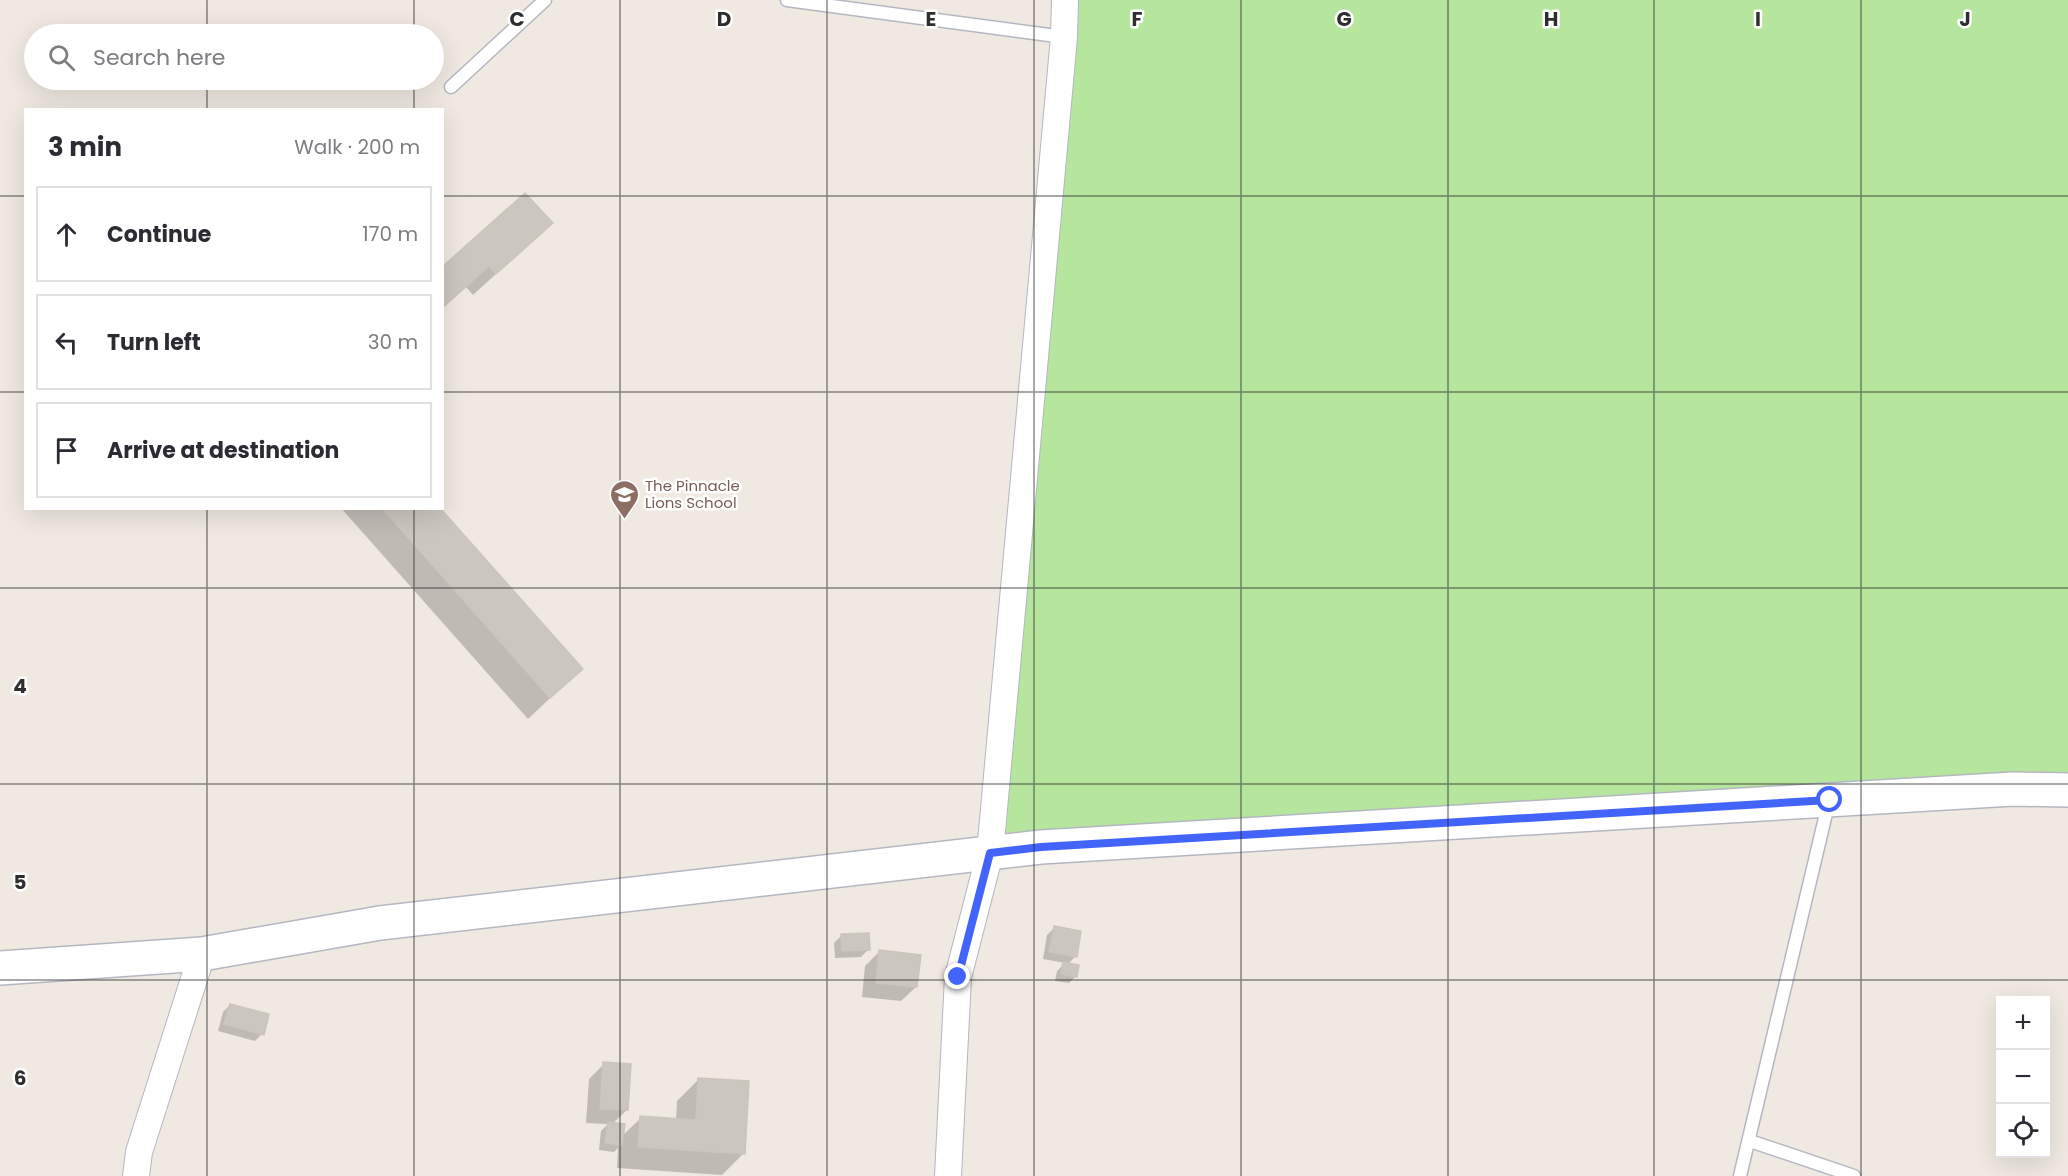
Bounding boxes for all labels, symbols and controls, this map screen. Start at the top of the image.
text: C [509,5,525,33]
text: D [717,5,731,33]
text: E [926,5,936,33]
text: F [1132,5,1143,33]
text: G [1336,5,1352,33]
text: H [1544,5,1558,33]
text: I [1755,5,1761,33]
text: J [1959,5,1971,33]
search box [24,24,444,90]
icon: search [45,41,78,74]
text: Search here [93,42,226,73]
text: 3 min [48,129,122,165]
text: Walk · 200 m [294,133,420,161]
icon: ahead [50,218,83,251]
text: Continue [107,219,211,250]
text: 170 m [362,220,418,248]
icon: left [50,326,83,359]
text: Turn left [107,327,201,358]
text: 30 m [368,328,418,356]
icon: arrive [50,434,83,467]
text: Arrive at destination [107,435,339,466]
place label: The Pinnacle Lions School [645,475,740,513]
school or university icon: The Pinnacle Lions School [608,478,640,520]
text: 4 [13,672,27,700]
route start [1816,786,1842,812]
text: 5 [14,868,27,896]
route end [944,963,970,989]
map controls [1996,996,2050,1158]
button: + [1996,996,2050,1050]
button: − [1996,1050,2050,1104]
text: 6 [14,1064,26,1092]
button: locate [1996,1104,2050,1158]

